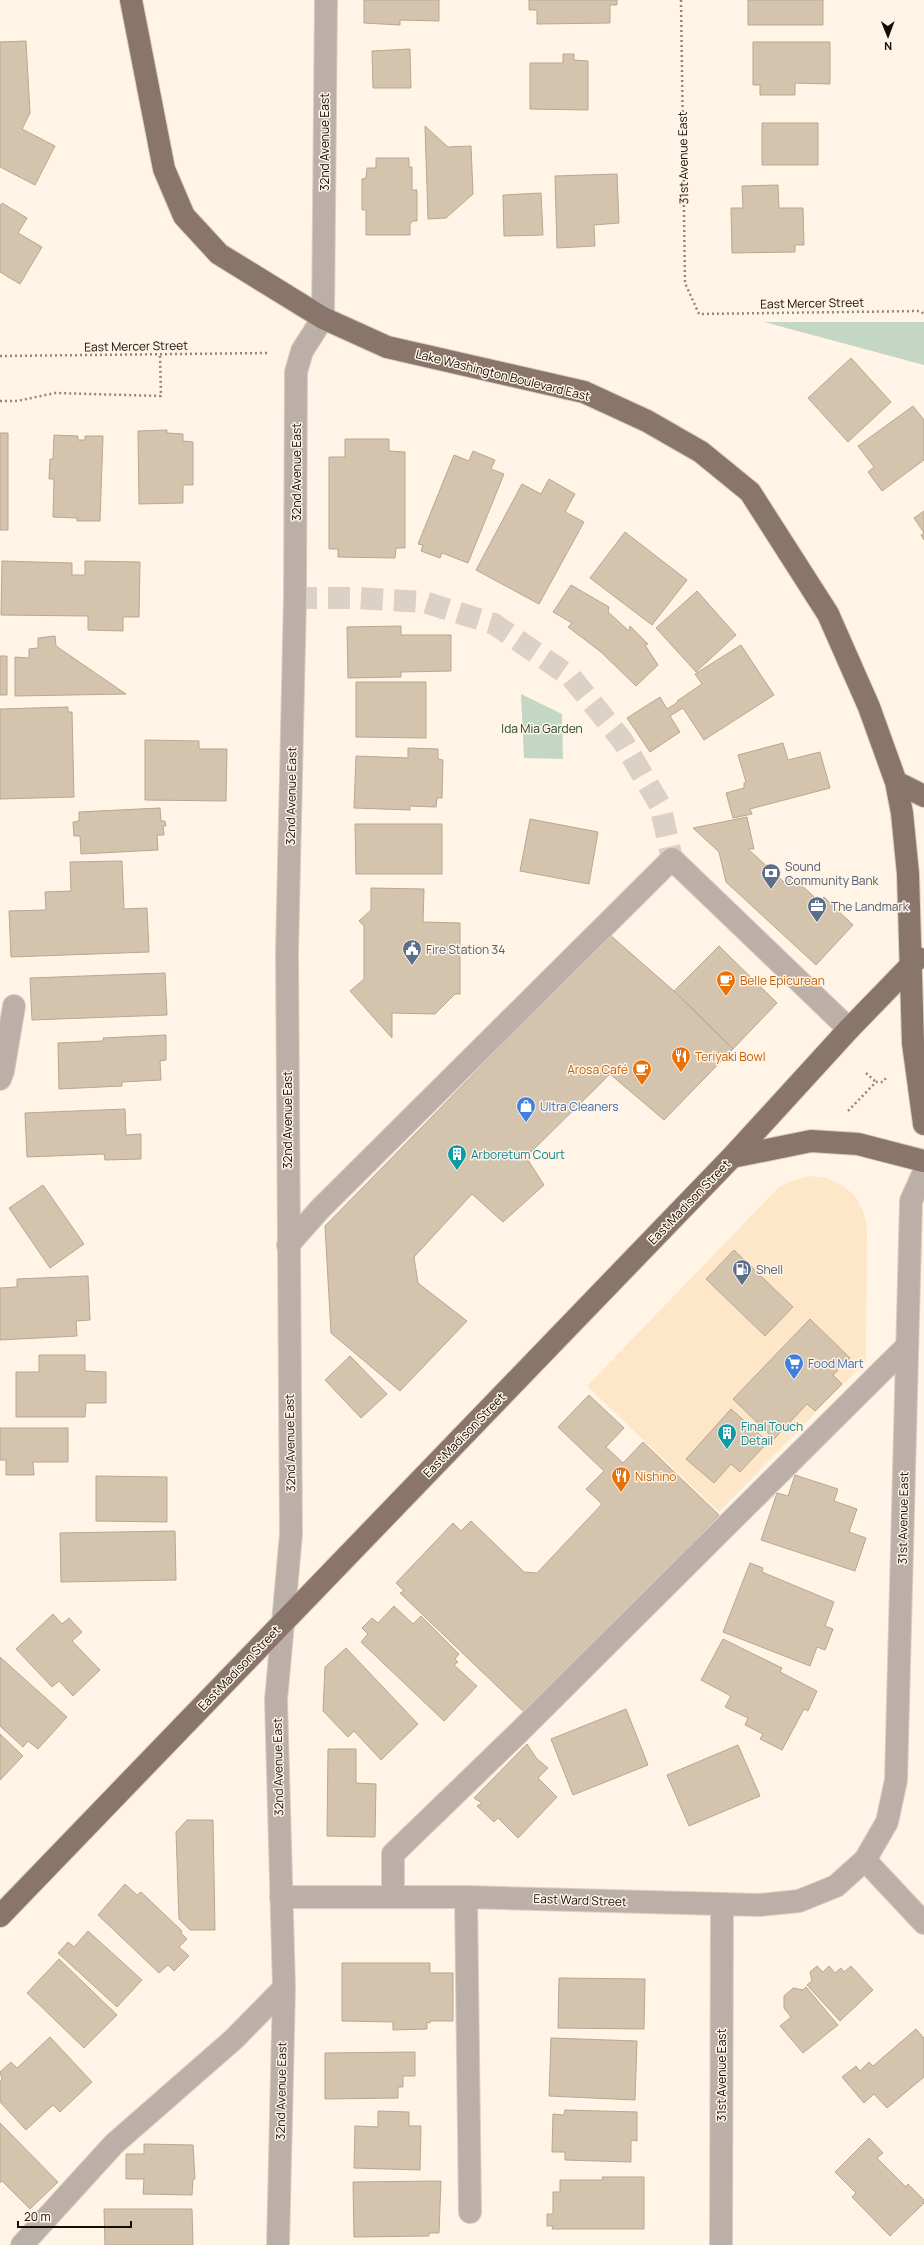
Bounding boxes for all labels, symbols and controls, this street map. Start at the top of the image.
north arrow [868,16,908,56]
text: N [884,39,892,54]
street label: 32nd Avenue East [316,93,333,191]
street label: 31st Avenue East [674,111,692,205]
street label: East Mercer Street [760,294,864,312]
street label: East Mercer Street [84,337,188,355]
street label: Lake Washington Boulevard East [414,345,592,405]
street label: 32nd Avenue East [288,423,305,521]
park label: Ida Mia Garden [501,720,583,737]
street label: 32nd Avenue East [282,747,300,845]
place label: Sound Community Bank [785,858,880,889]
bank icon: Sound Community Bank [760,862,782,890]
office icon: The Landmark [806,895,828,923]
place label: The Landmark [831,898,910,915]
public building icon: Fire Station 34 [401,938,423,966]
place label: Fire Station 34 [426,941,505,958]
cafe icon: Belle Epicurean [715,969,737,997]
place label: Belle Epicurean [740,972,825,989]
restaurant icon: Teriyaki Bowl [670,1045,692,1073]
place label: Teriyaki Bowl [695,1048,765,1065]
cafe icon: Arosa Café [631,1058,653,1086]
place label: Arosa Café [567,1061,628,1078]
street label: 32nd Avenue East [279,1071,296,1169]
shop icon: Ultra Cleaners [515,1095,537,1123]
place label: Ultra Cleaners [540,1098,619,1115]
building icon: Arboretum Court [446,1143,468,1171]
place label: Arboretum Court [471,1146,565,1163]
street label: East Madison Street [644,1156,734,1248]
fuel station icon: Shell [731,1258,753,1286]
place label: Shell [756,1261,783,1278]
supermarket icon: Food Mart [783,1352,805,1380]
place label: Food Mart [808,1355,864,1372]
street label: East Madison Street [419,1389,509,1481]
street label: 32nd Avenue East [281,1394,299,1492]
place label: Final Touch Detail [741,1418,803,1449]
building icon: Final Touch Detail [716,1422,738,1450]
restaurant icon: Nishino [610,1465,632,1493]
place label: Nishino [635,1468,676,1485]
street label: 31st Avenue East [894,1471,912,1565]
street label: East Madison Street [194,1622,284,1714]
street label: 32nd Avenue East [269,1718,287,1816]
street label: East Ward Street [533,1890,627,1910]
street label: 31st Avenue East [713,2028,730,2121]
street label: 32nd Avenue East [272,2042,290,2140]
scale bar [18,2203,131,2229]
text: 20 m [24,2208,51,2225]

